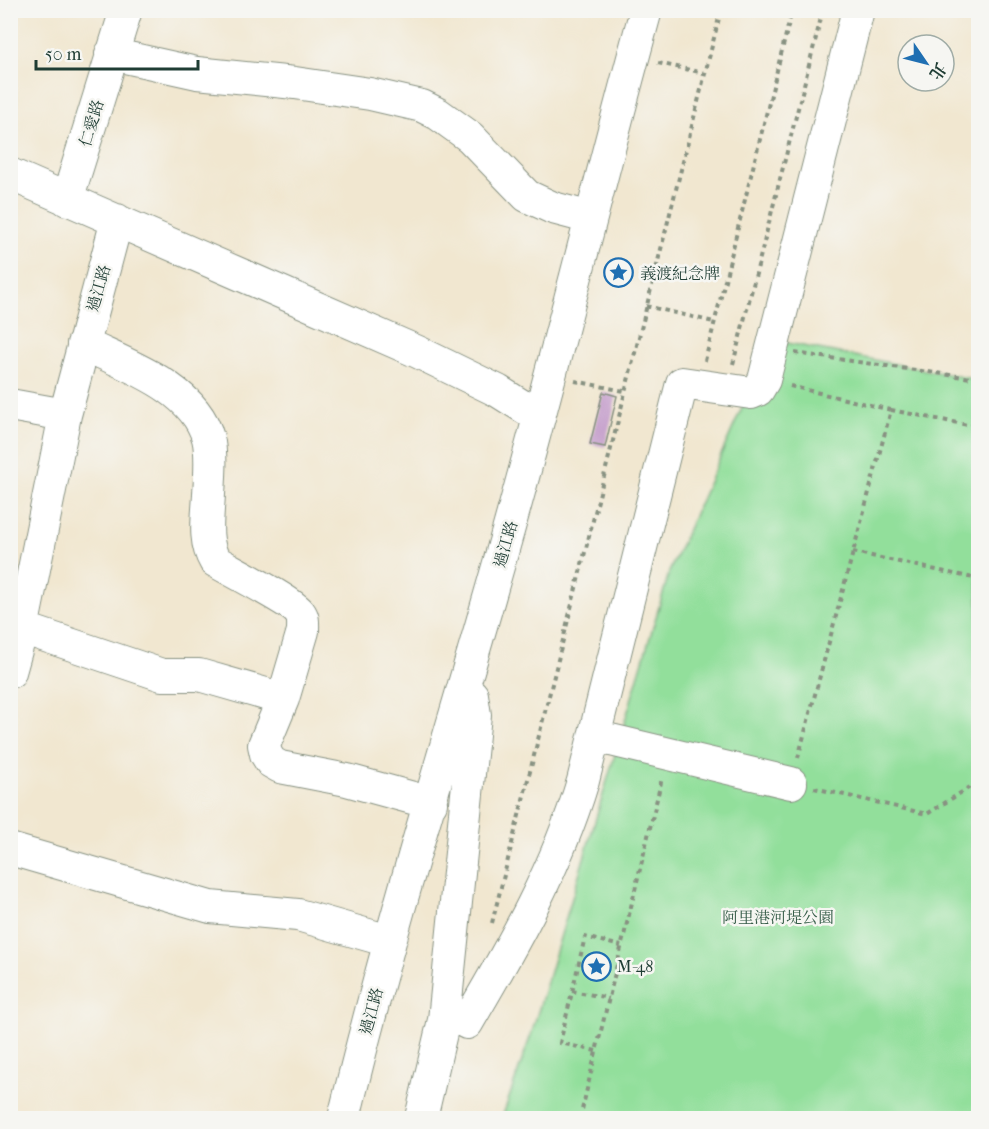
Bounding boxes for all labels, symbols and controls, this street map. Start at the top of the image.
scale bar [36,33,198,71]
north arrow [896,33,956,93]
text: 50 m [45,44,82,65]
text: 北 [926,59,950,83]
street label: 仁愛路 [75,97,108,149]
place icon: 義渡紀念牌 [603,257,635,289]
street label: 過江路 [83,262,114,314]
place label: 義渡紀念牌 [640,264,720,283]
street label: 過江路 [490,518,521,570]
park label: 阿里港河堤公園 [722,908,834,927]
place icon: M-48 [580,950,612,982]
place label: M-48 [617,957,653,976]
street label: 過江路 [356,985,387,1037]

